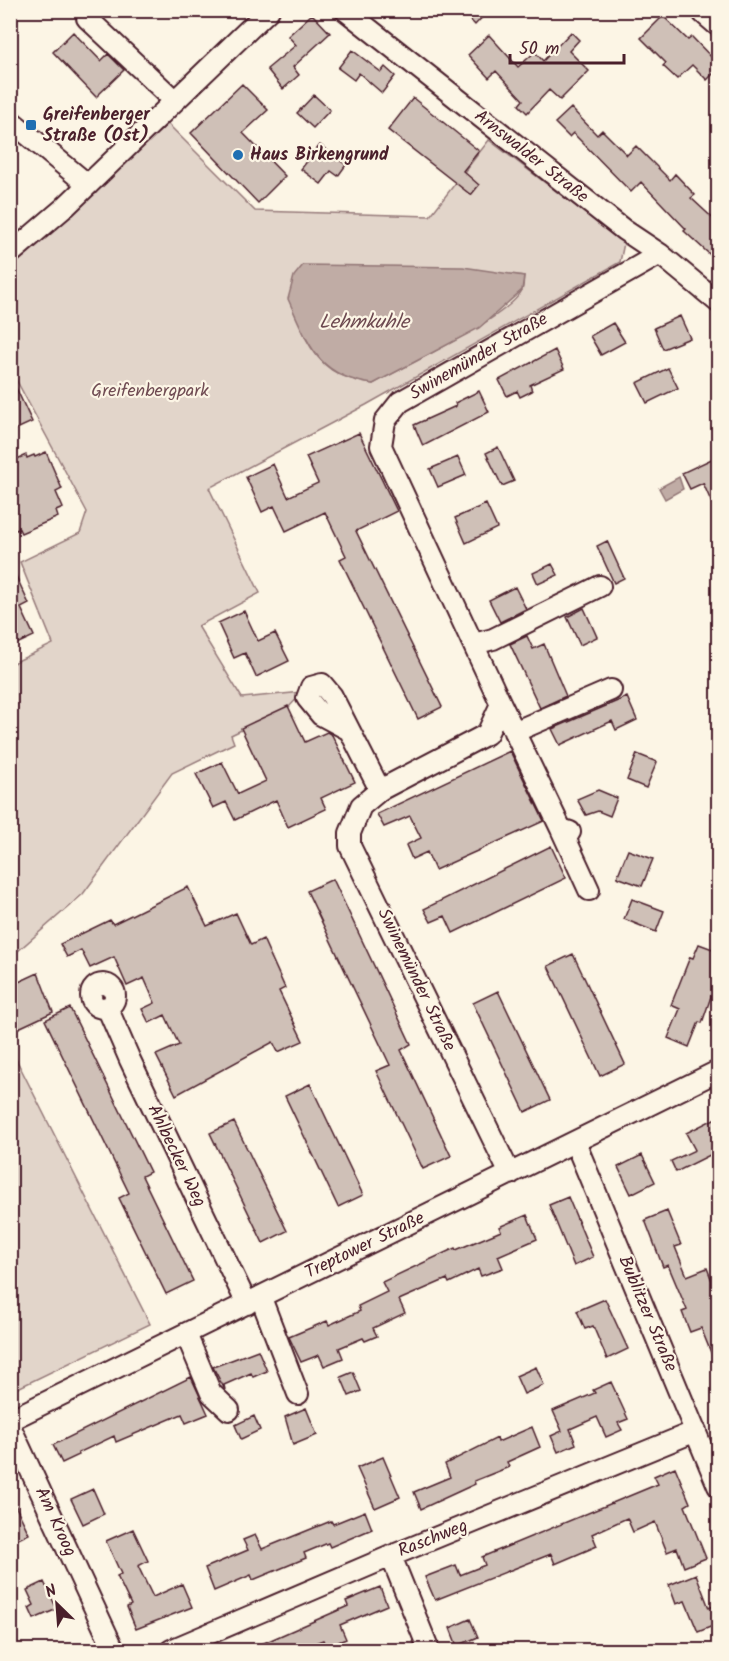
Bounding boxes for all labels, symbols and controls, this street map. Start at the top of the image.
scale bar [510,27,624,65]
text: 50 m [519,35,559,64]
place label: Greifenberger Straße (Ost) [43,101,151,151]
street label: Arnswalder Straße [467,103,595,211]
marker: Greifenberger Straße (Ost) [24,118,38,132]
place label: Haus Birkengrund [250,141,389,170]
marker: Haus Birkengrund [231,148,245,162]
street label: Swinemünder Straße [404,305,554,409]
water label: Lehmkuhle [319,307,411,339]
park label: Greifenbergpark [91,377,209,406]
street label: Swinemünder Straße [369,904,463,1056]
street label: Ahlbecker Weg [139,1100,213,1212]
street label: Treptower Straße [300,1204,430,1288]
street label: Bublitzer Straße [609,1251,685,1377]
street label: Am Kroog [26,1482,84,1562]
street label: Raschweg [394,1512,472,1566]
north arrow [27,1574,87,1634]
text: N [41,1578,61,1605]

